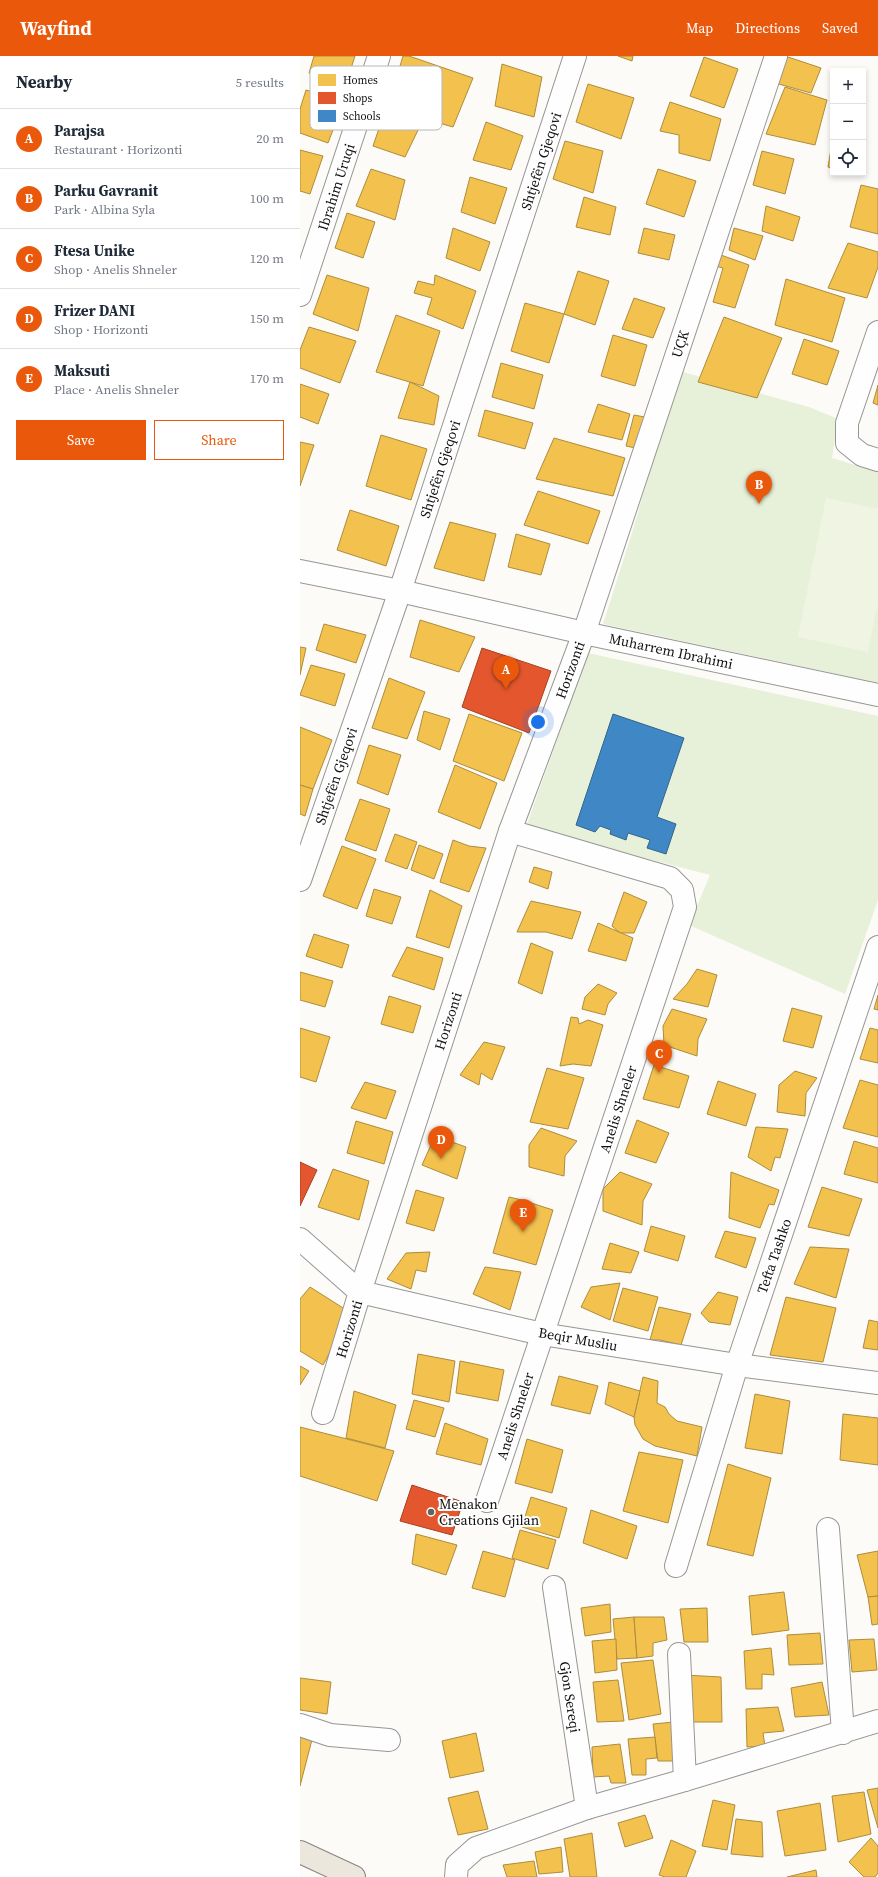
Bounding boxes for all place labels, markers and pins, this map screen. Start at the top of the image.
pin: B [746,471,772,504]
pin: A [493,656,519,689]
pin: C [646,1040,672,1073]
pin: D [428,1126,454,1159]
pin: E [510,1199,536,1232]
place label: Menakon Creations Gjilan [439,1494,540,1530]
marker: Menakon Creations Gjilan [426,1507,436,1517]

